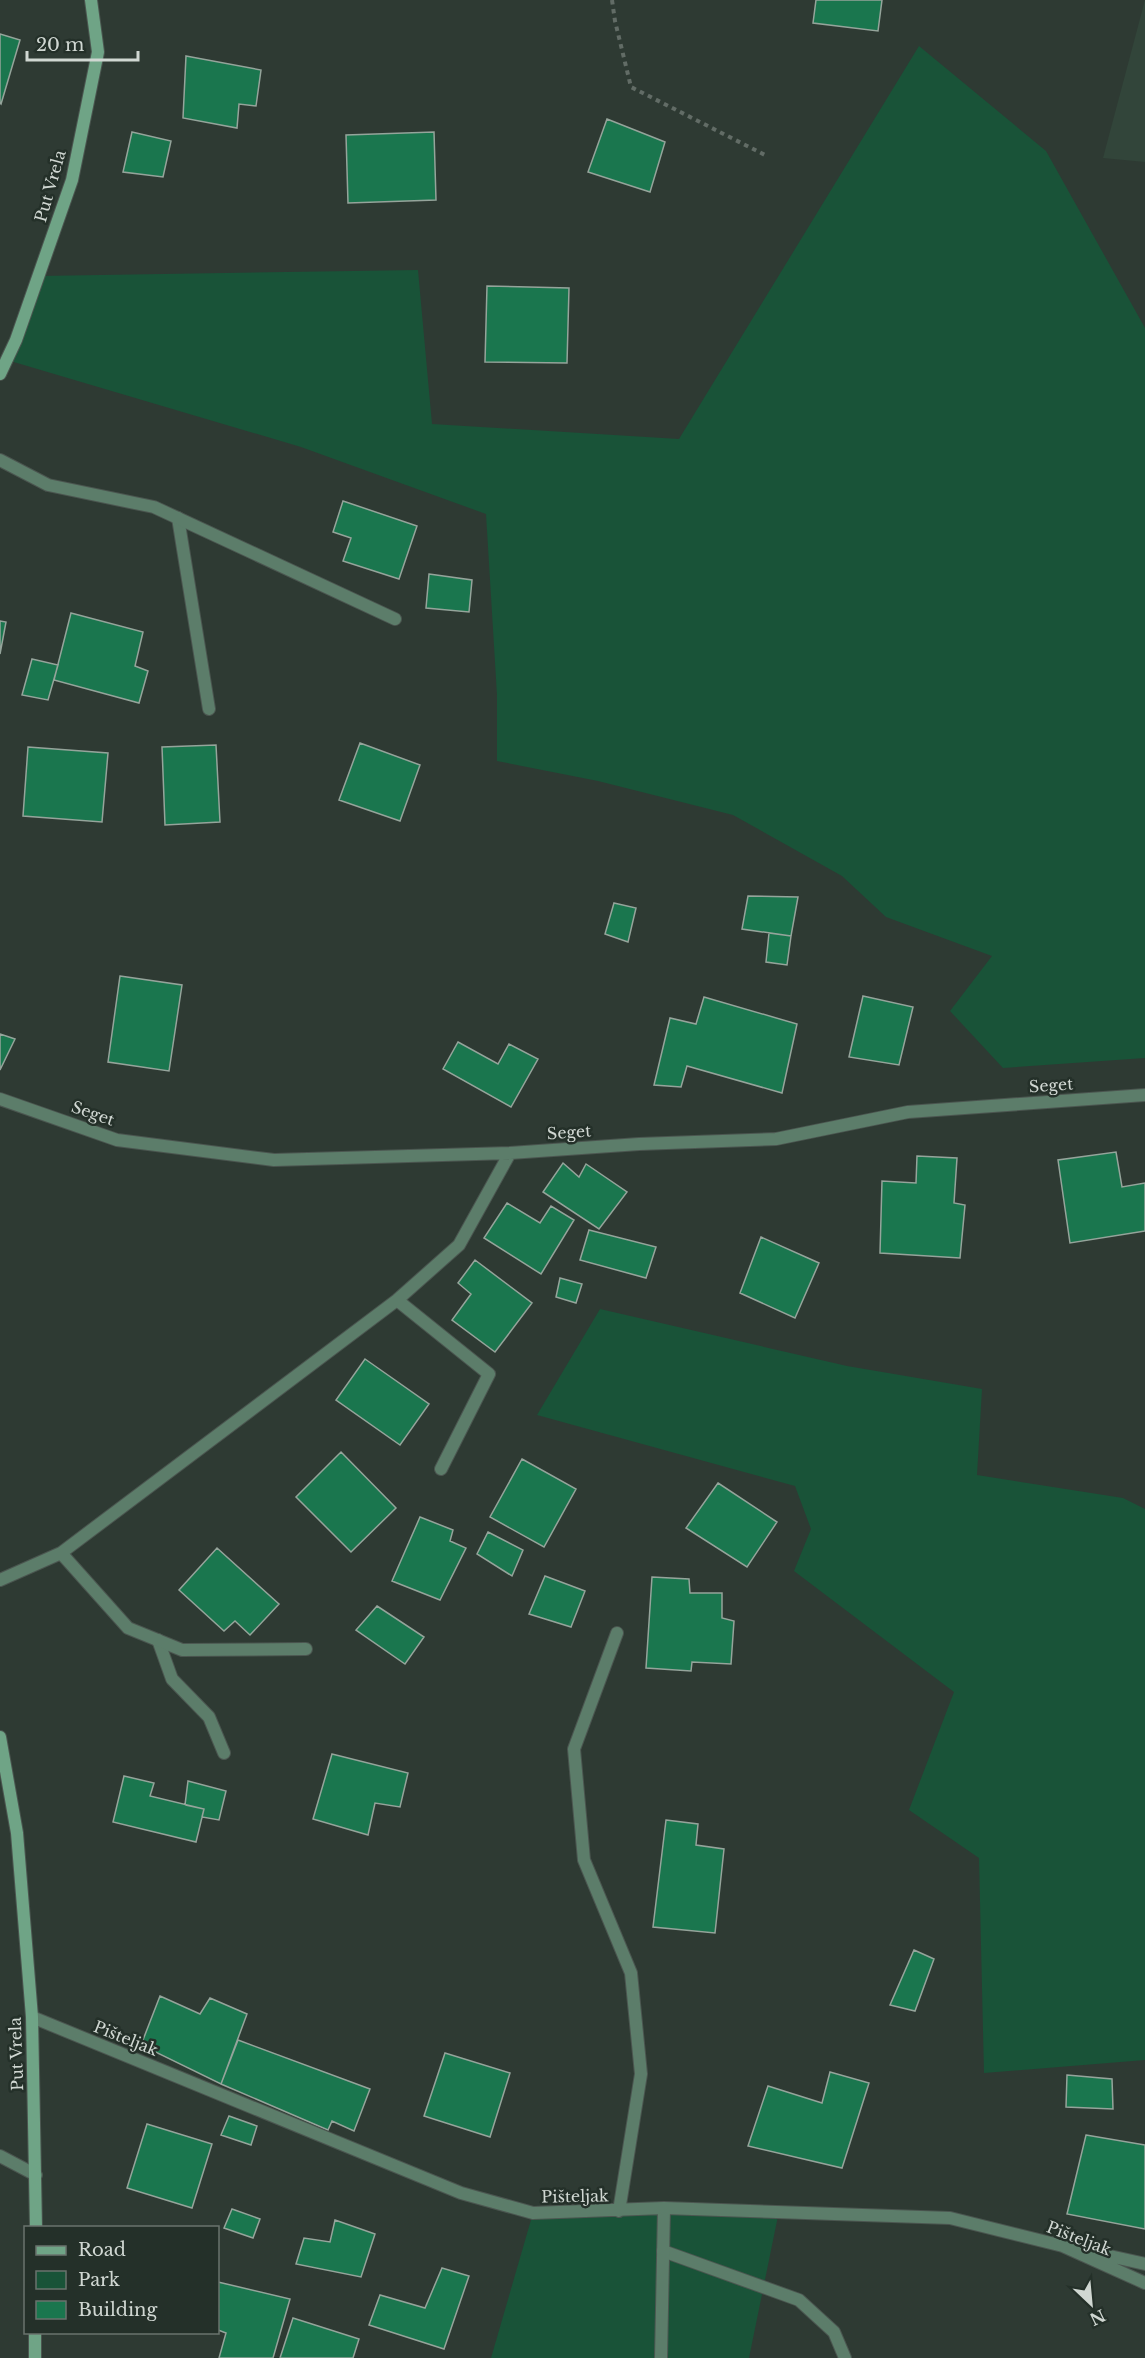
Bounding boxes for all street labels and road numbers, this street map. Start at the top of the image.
street label: Put Vrela [30,148,70,224]
street label: Seget [1028,1073,1074,1097]
street label: Seget [69,1096,117,1130]
street label: Seget [546,1120,592,1144]
street label: Pišteljak [91,2016,161,2060]
street label: Put Vrela [5,2017,27,2091]
street label: Pišteljak [541,2185,609,2207]
street label: Pišteljak [1044,2217,1114,2260]

